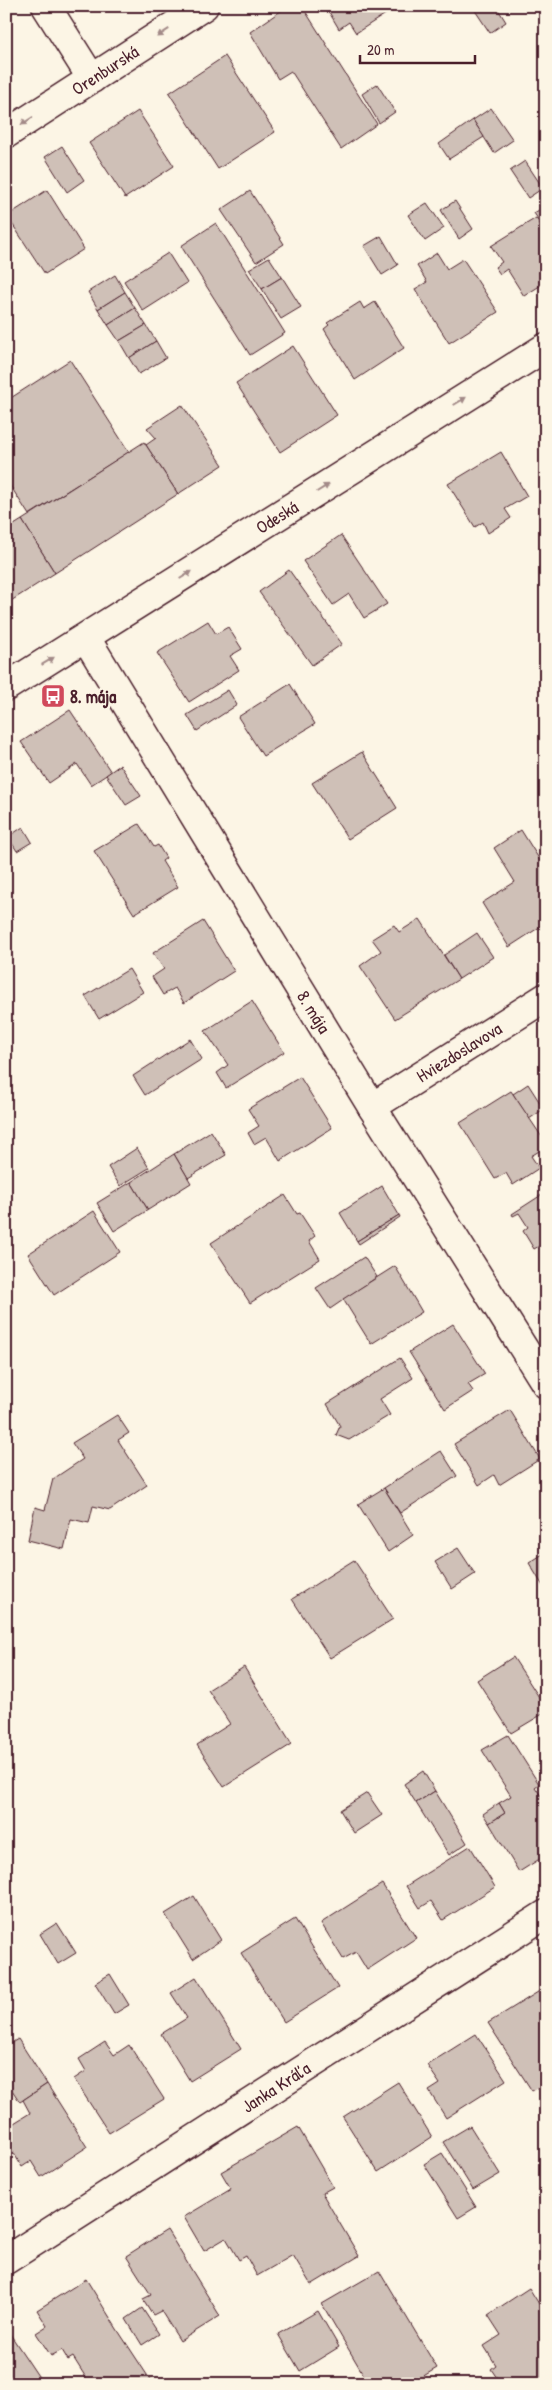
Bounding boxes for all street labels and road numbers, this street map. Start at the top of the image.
street label: Orenburská [67,39,143,101]
street label: Odeská [251,494,303,540]
street label: 8. mája [291,986,337,1038]
street label: Hviezdoslavova [412,1016,506,1088]
street label: Janka Kráľa [237,2055,315,2119]

